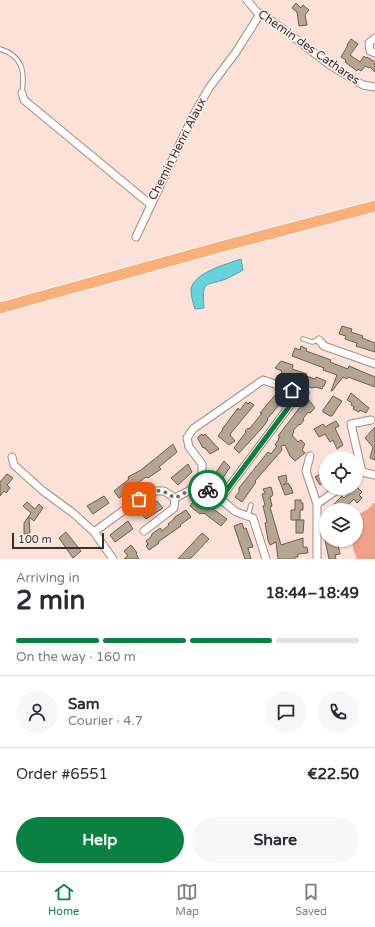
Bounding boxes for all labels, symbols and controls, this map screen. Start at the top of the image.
street label: Chemin des Cathares [256,7,363,87]
street label: Chemin Henri Alaux [145,96,209,202]
pin [275,373,309,407]
icon: home [281,379,303,401]
map controls [319,451,363,547]
button: locate [319,451,363,495]
courier [188,470,228,510]
icon: bike [197,479,219,501]
pin [122,482,156,516]
icon: bag [128,488,150,510]
button: layers [319,503,363,547]
scale bar [12,531,104,550]
text: 100 m [18,533,52,546]
text: Arriving in [16,570,80,586]
text: 18:44–18:49 [265,584,359,602]
text: 2 min [16,585,85,616]
text: On the way · 160 m [16,649,136,665]
button: person [16,691,58,733]
button: chat [265,691,307,733]
button: phone [317,691,359,733]
text: Sam [68,695,99,713]
text: Courier · 4.7 [68,713,143,729]
text: Order #6551 [16,765,108,783]
text: €22.50 [307,765,359,783]
button: Help [16,817,184,863]
button: Share [192,817,359,863]
tab: Home [48,881,79,918]
tab: Map [175,881,199,918]
tab: Saved [295,881,327,918]

